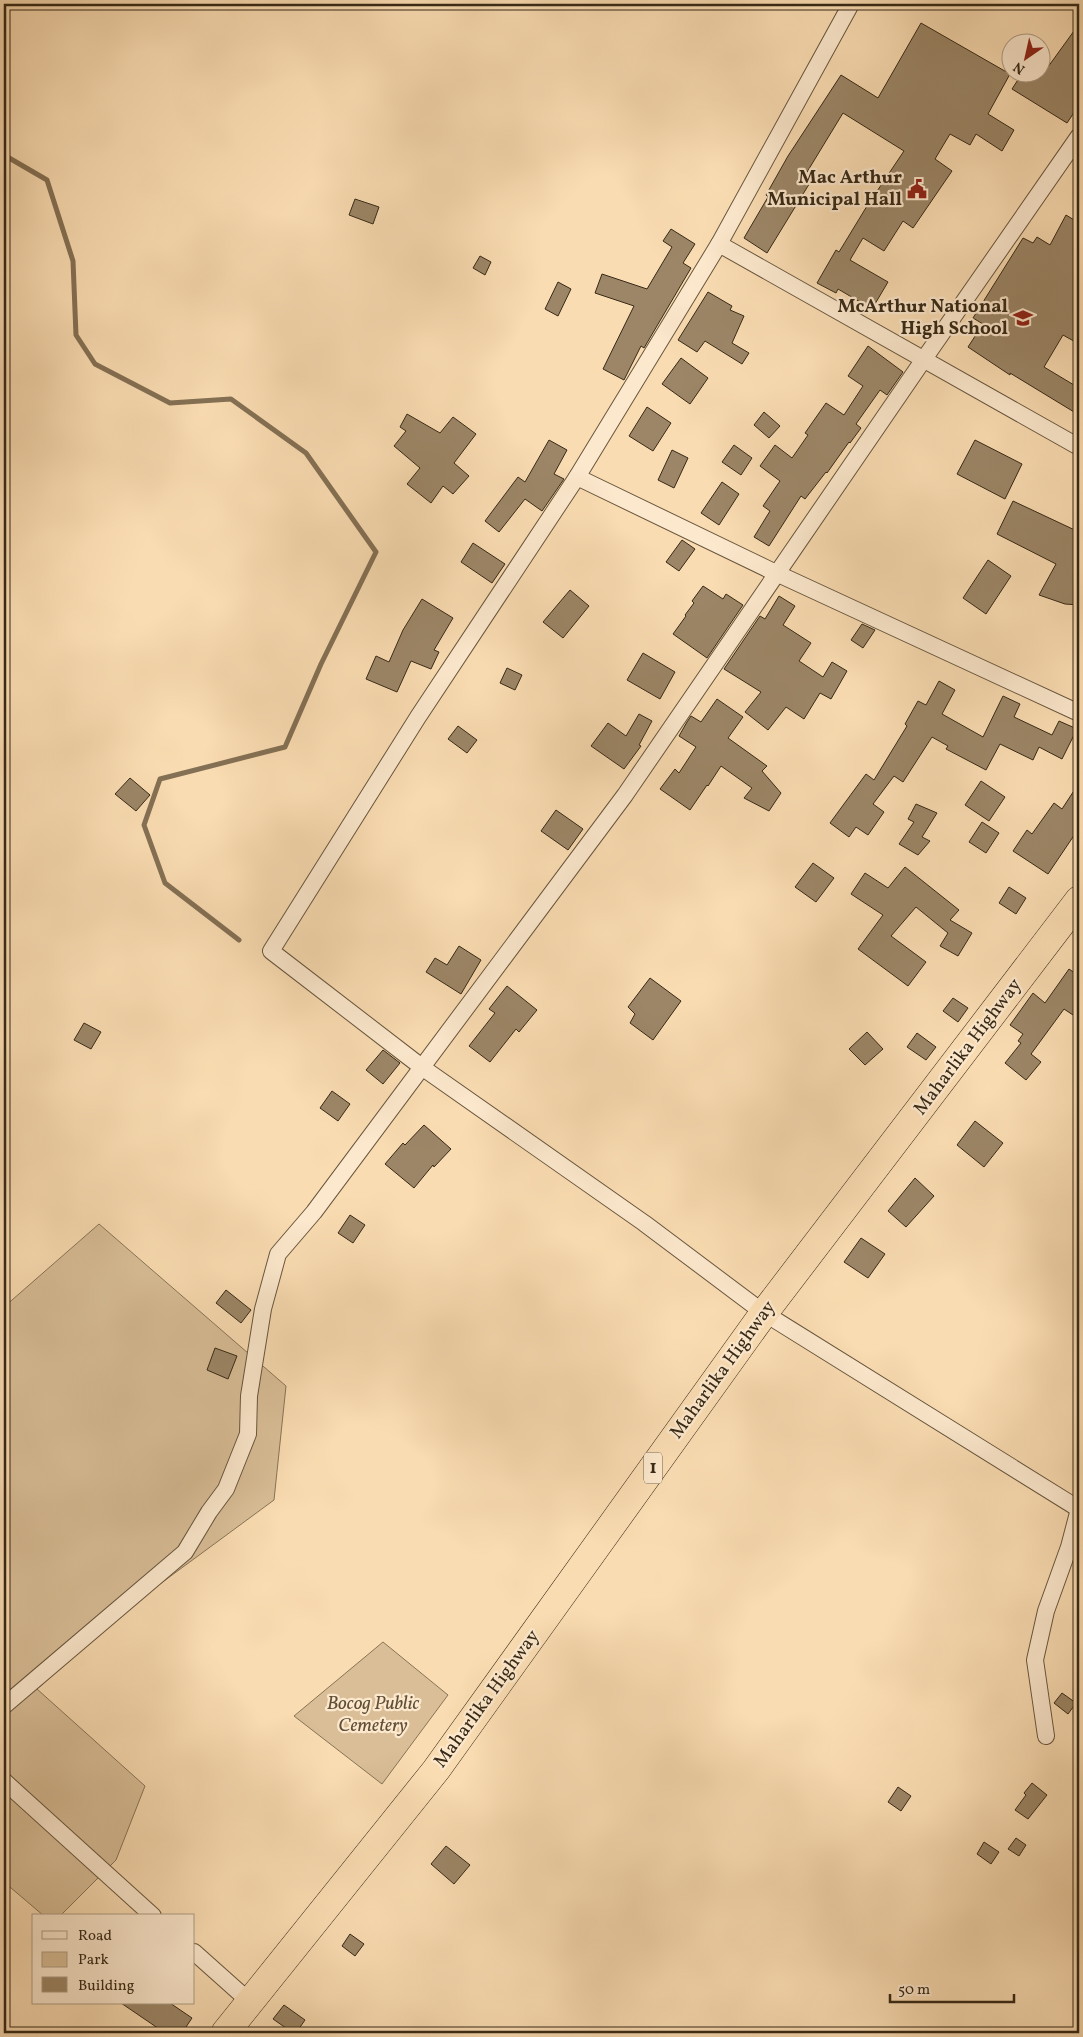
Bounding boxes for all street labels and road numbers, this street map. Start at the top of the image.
street label: Maharlika Highway [908,973,1028,1121]
street label: Maharlika Highway [664,1296,782,1444]
road number: 1 [644,1452,662,1484]
street label: Maharlika Highway [428,1625,546,1773]

